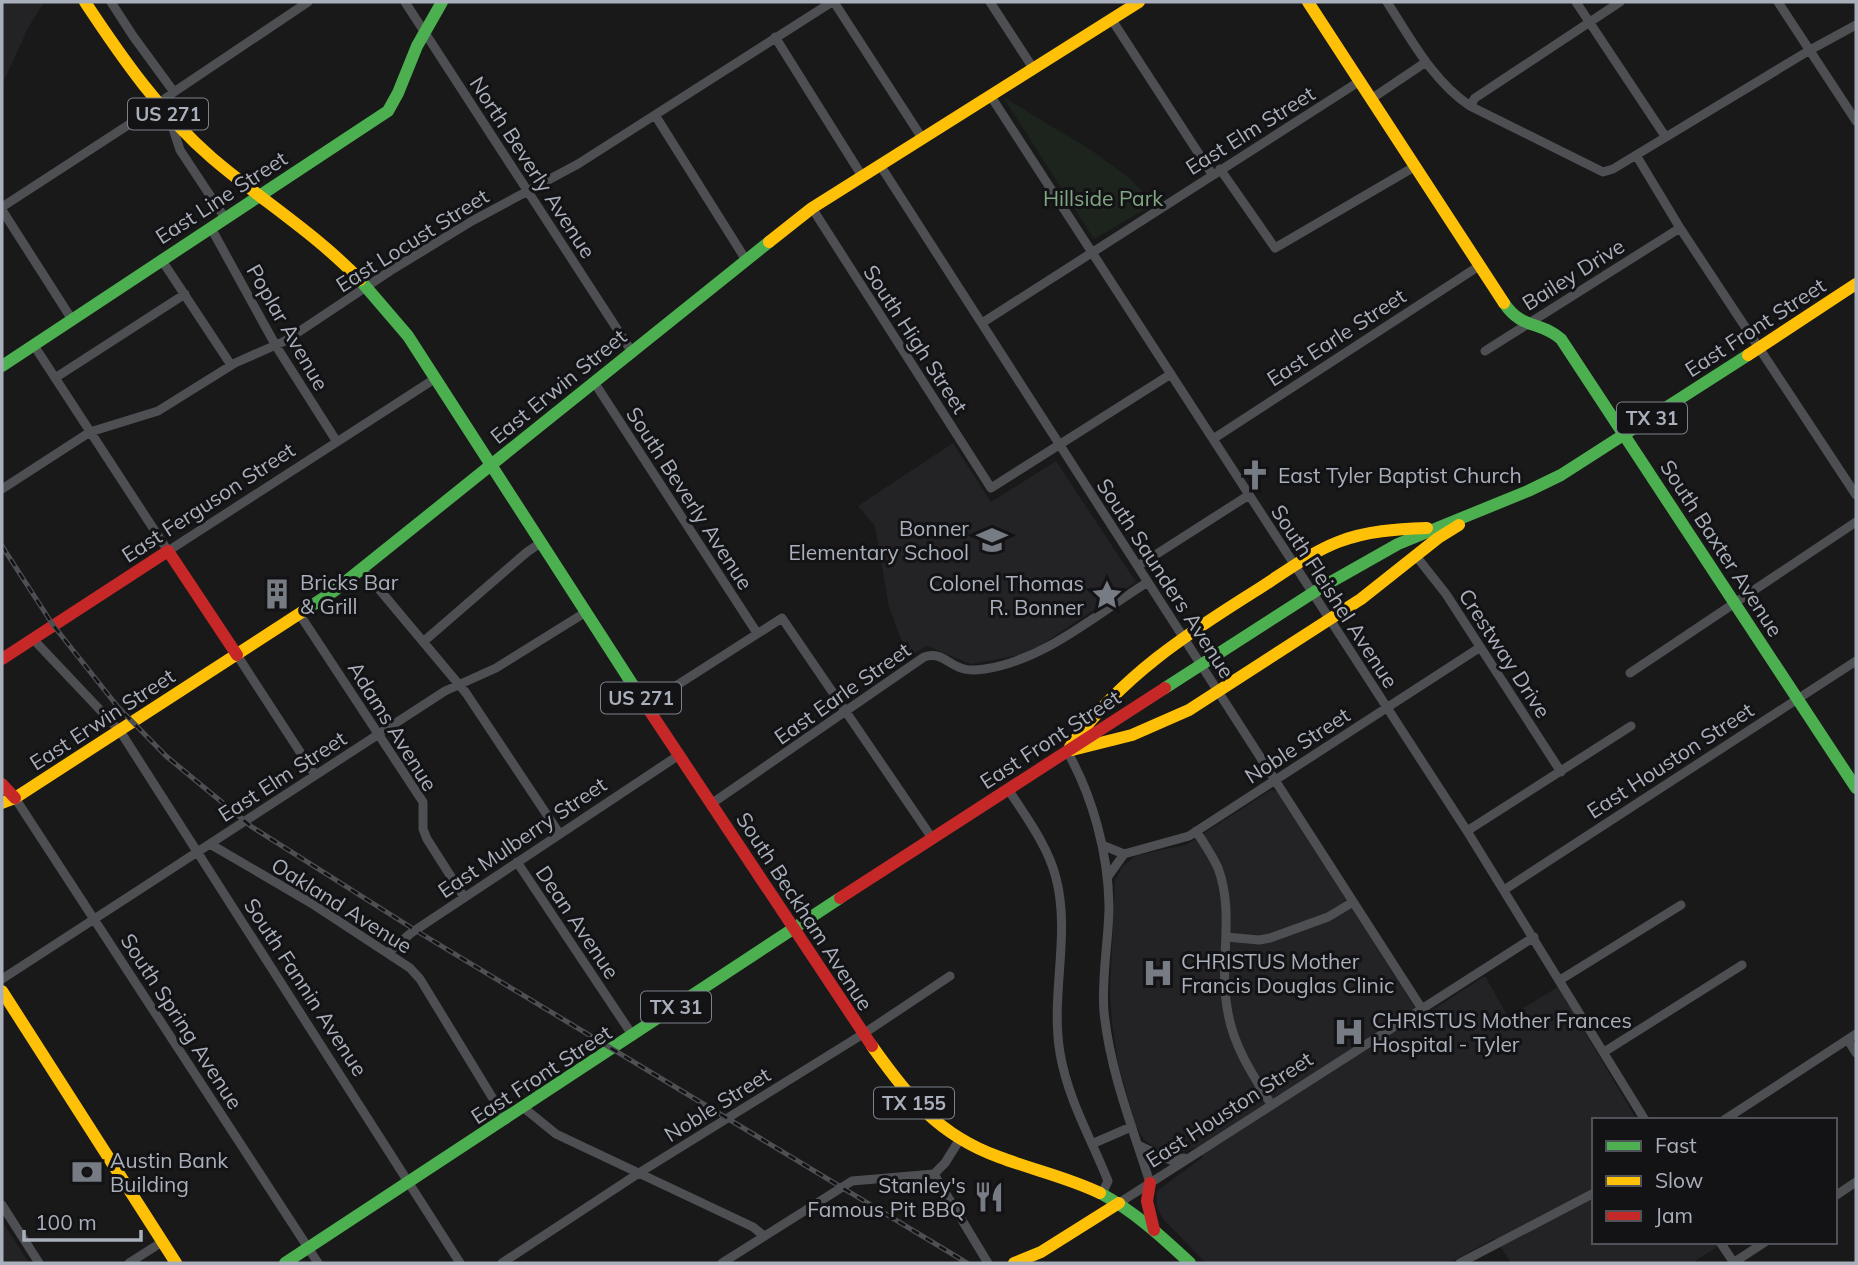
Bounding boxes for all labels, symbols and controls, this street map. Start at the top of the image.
street label: North Beverly Avenue [465,71,601,263]
street label: East Elm Street [1181,80,1319,180]
road number: US 271 [128,98,208,130]
street label: East Line Street [150,145,292,249]
street label: East Locust Street [331,183,493,297]
park label: Hillside Park [1043,185,1163,211]
street label: Bailey Drive [1517,232,1629,316]
street label: Poplar Avenue [241,259,335,395]
street label: South High Street [858,260,974,418]
street label: East Front Street [1680,272,1830,382]
street label: East Earle Street [1262,282,1410,392]
street label: East Erwin Street [485,323,631,449]
street label: South Beverly Avenue [621,402,759,594]
road number: TX 31 [1617,402,1687,434]
street label: East Ferguson Street [117,436,299,568]
street label: South Baxter Avenue [1655,455,1789,641]
church icon: East Tyler Baptist Church [1238,458,1272,492]
place label: East Tyler Baptist Church [1278,462,1522,488]
street label: South Saunders Avenue [1092,473,1240,683]
street label: South Fleishel Avenue [1266,499,1404,693]
place label: Bonner Elementary School [788,515,969,565]
school or university icon: Bonner Elementary School [975,523,1009,557]
place label: Bricks Bar & Grill [300,569,399,619]
place label: Colonel Thomas R. Bonner [929,570,1084,620]
building icon: Bricks Bar & Grill [260,577,294,611]
place icon: Colonel Thomas R. Bonner [1090,578,1124,612]
street label: Crestway Drive [1454,583,1556,723]
street label: East Earle Street [769,636,915,750]
street label: Adams Avenue [343,656,443,796]
street label: East Erwin Street [25,662,179,776]
road number: US 271 [601,682,681,713]
street label: East Front Street [975,684,1125,794]
street label: East Houston Street [1582,696,1758,824]
street label: Noble Street [1239,701,1355,789]
street label: East Elm Street [213,725,351,827]
street label: East Mulberry Street [433,771,611,903]
street label: South Beckham Avenue [731,807,879,1015]
street label: Oakland Avenue [267,851,417,959]
street label: Dean Avenue [531,861,625,983]
street label: South Fannin Avenue [239,893,373,1081]
street label: South Spring Avenue [115,928,249,1114]
place label: CHRISTUS Mother Francis Douglas Clinic [1181,948,1394,998]
hospital icon: CHRISTUS Mother Francis Douglas Clinic [1141,956,1175,990]
road number: TX 31 [641,992,711,1023]
place label: CHRISTUS Mother Frances Hospital - Tyler [1372,1007,1632,1057]
hospital icon: CHRISTUS Mother Frances Hospital - Tyler [1332,1015,1366,1049]
street label: East Front Street [466,1019,616,1129]
street label: East Houston Street [1141,1045,1317,1173]
street label: Noble Street [659,1061,775,1147]
road number: TX 155 [874,1088,954,1119]
legend [1592,1118,1837,1244]
text: Fast [1655,1132,1697,1158]
place label: Austin Bank Building [110,1147,228,1197]
bank icon: Austin Bank Building [70,1155,104,1189]
text: Slow [1655,1167,1703,1193]
place label: Stanley's Famous Pit BBQ [807,1172,966,1222]
restaurant icon: Stanley's Famous Pit BBQ [972,1180,1006,1214]
scale bar [24,1198,142,1242]
text: Jam [1655,1202,1693,1228]
text: 100 m [35,1209,97,1235]

